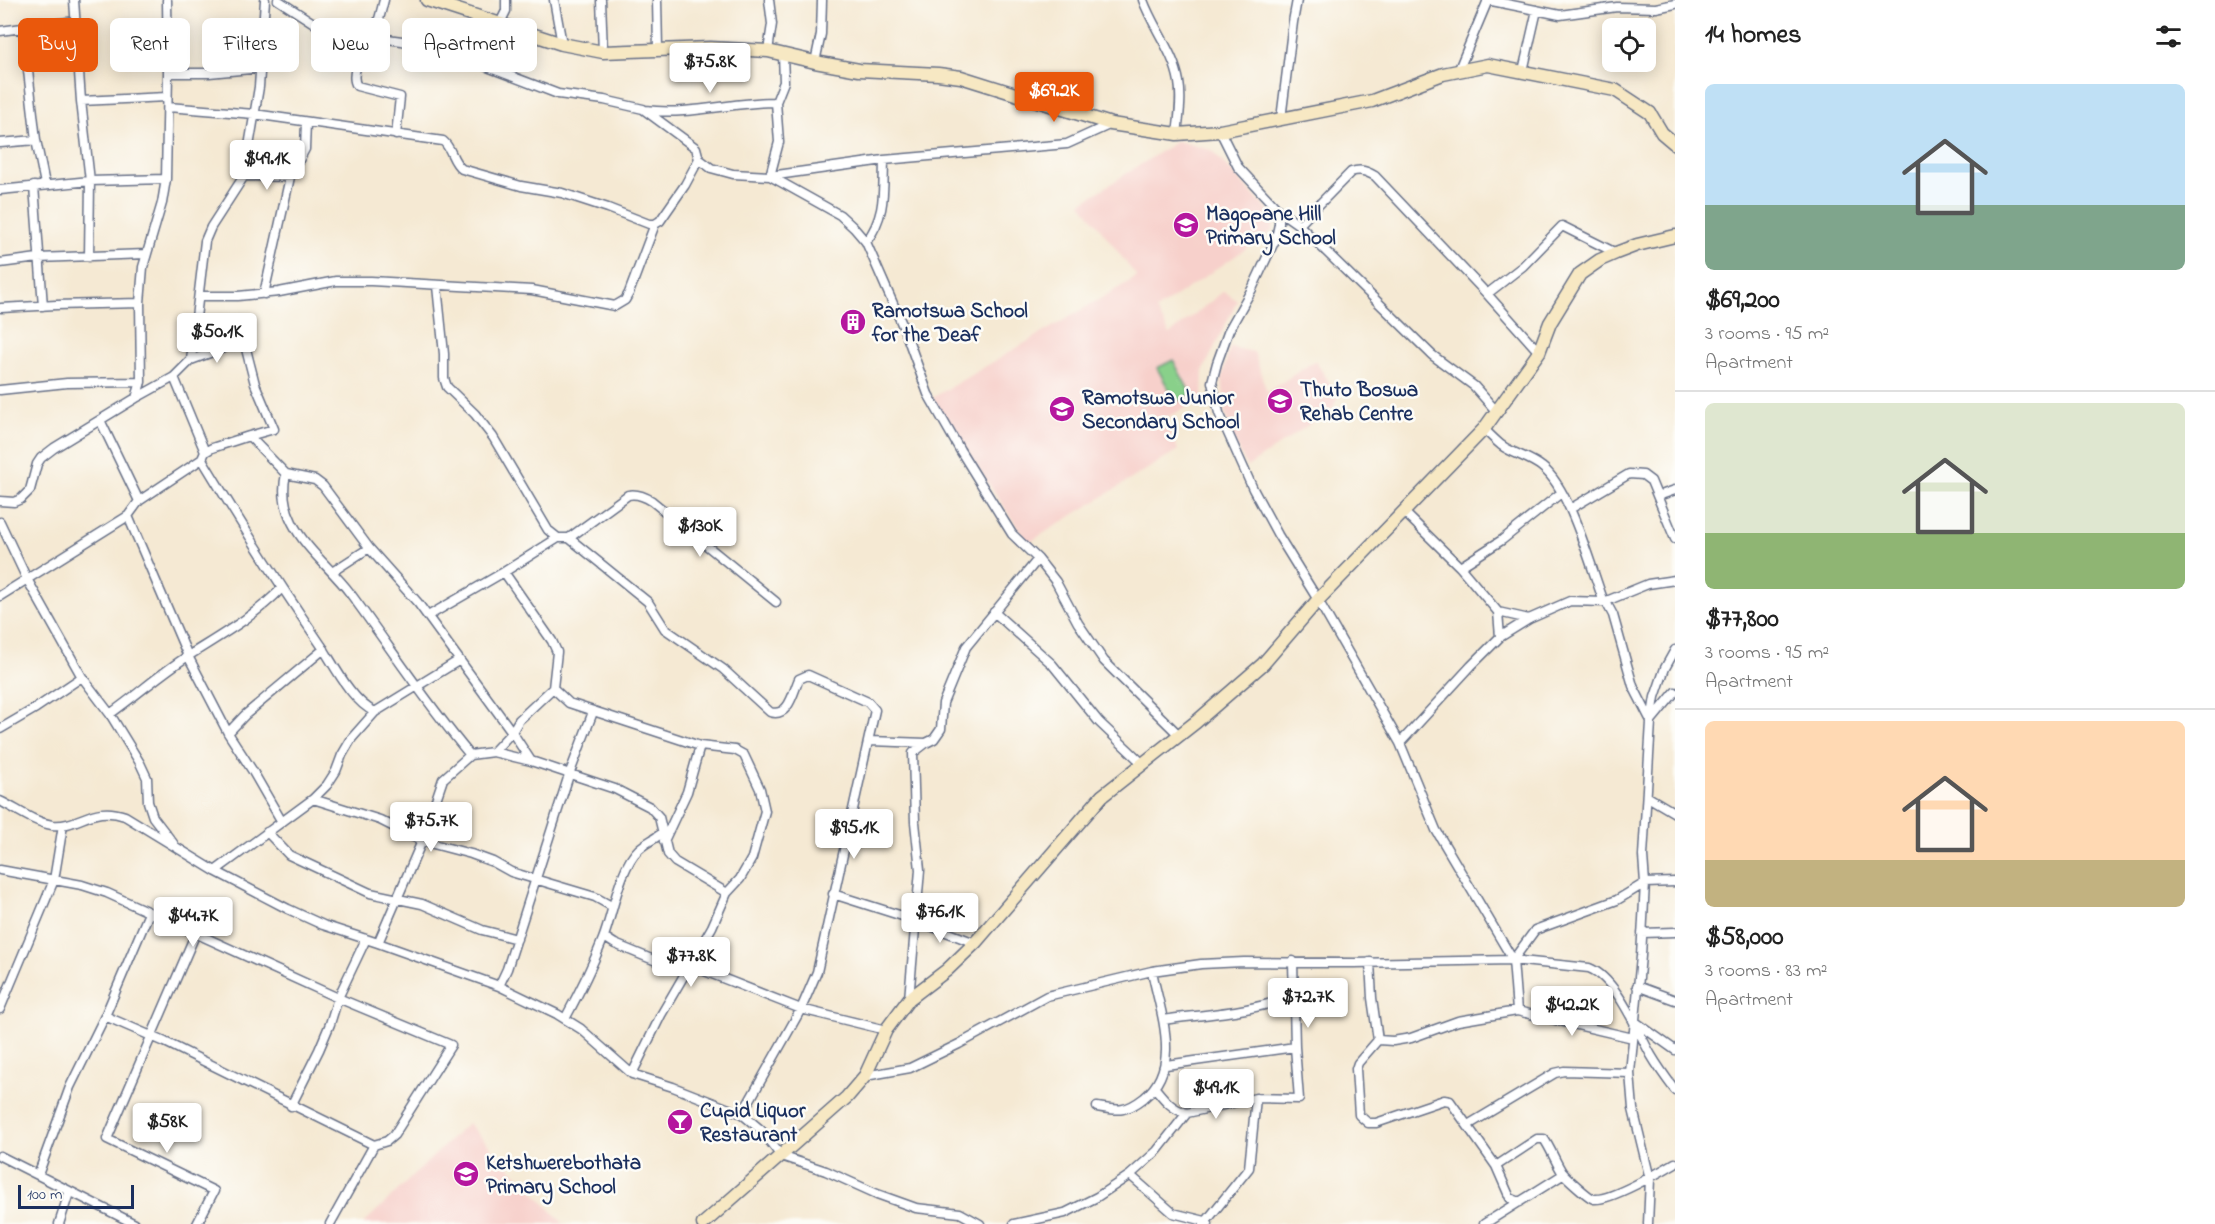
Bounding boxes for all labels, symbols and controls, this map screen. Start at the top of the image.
text: 14 homes [1705,17,1801,55]
chip: Buy [18,18,98,72]
chip: Rent [110,18,190,72]
chip: Filters [202,18,299,72]
chip: New [311,18,390,72]
chip: Apartment [402,18,537,72]
map controls [1602,18,1656,72]
button: locate [1602,18,1656,72]
icon: filters [2152,20,2185,53]
pin: $75.8K [661,43,759,94]
text: $75.8K [683,48,737,77]
pin: $69.2K [1005,72,1103,123]
text: $69.2K [1029,77,1079,106]
icon: home [1891,123,1999,231]
pin: $49.1K [218,140,316,191]
text: $49.1K [244,145,290,174]
place label: Magopane Hill Primary School [1206,200,1336,256]
school or university icon: Magopane Hill Primary School [1171,210,1201,240]
text: $69,200 [1705,282,1780,320]
place label: Ramotswa School for the Deaf [871,297,1028,351]
building icon: Ramotswa School for the Deaf [838,307,868,337]
pin: $50.1K [168,313,266,364]
text: $50.1K [191,318,243,347]
text: 3 rooms · 95 m² [1705,320,1829,349]
text: Apartment [1705,349,1793,378]
place label: Thuto Boswa Rehab Centre [1300,376,1418,430]
place label: Ramotswa Junior Secondary School [1082,384,1240,440]
school or university icon: Thuto Boswa Rehab Centre [1265,386,1295,416]
school or university icon: Ramotswa Junior Secondary School [1047,394,1077,424]
icon: home [1891,442,1999,550]
pin: $130K [658,507,742,558]
text: $130K [677,512,723,541]
text: $77,800 [1705,601,1779,639]
text: 3 rooms · 95 m² [1705,639,1829,668]
text: Apartment [1705,668,1793,697]
icon: home [1891,760,1999,868]
pin: $75.7K [382,802,480,853]
text: $75.7K [404,807,458,836]
pin: $95.1K [805,809,903,860]
text: $95.1K [829,814,879,843]
pin: $76.1K [891,893,989,944]
pin: $44.7K [144,897,242,948]
text: $76.1K [915,898,965,927]
text: $44.7K [168,902,218,931]
text: $58,000 [1705,919,1784,957]
pin: $77.8K [642,937,740,988]
text: $77.8K [666,942,716,971]
text: 3 rooms · 83 m² [1705,957,1827,986]
pin: $72.7K [1259,978,1357,1029]
text: $72.7K [1282,983,1334,1012]
pin: $42.2K [1523,986,1621,1037]
text: Apartment [1705,986,1793,1015]
text: $42.2K [1545,991,1599,1020]
pin: $49.1K [1167,1069,1265,1120]
text: $49.1K [1193,1074,1239,1103]
place label: Cupid Liquor Restaurant [700,1097,806,1151]
pin: $58K [131,1103,203,1154]
bar icon: Cupid Liquor Restaurant [665,1107,695,1137]
text: $58K [147,1108,187,1137]
place label: Ketshwerebothata Primary School [486,1149,641,1205]
school or university icon: Ketshwerebothata Primary School [451,1159,481,1189]
scale bar [18,1182,134,1210]
text: 100 m [27,1183,62,1207]

